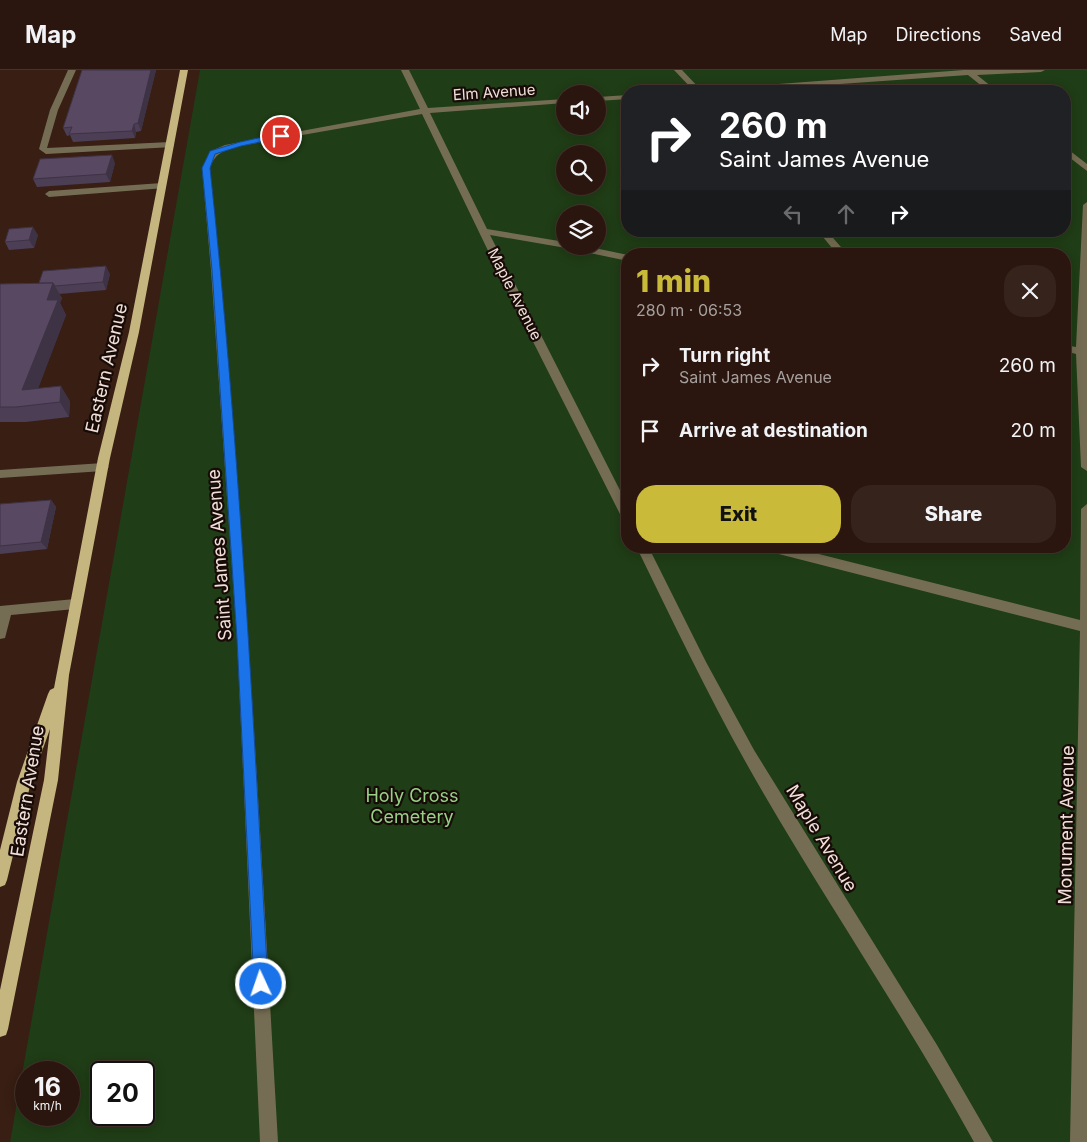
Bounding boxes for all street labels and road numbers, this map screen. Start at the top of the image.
street label: Elm Avenue [452,80,536,104]
street label: Maple Avenue [484,245,546,343]
street label: Eastern Avenue [81,301,131,435]
street label: Saint James Avenue [203,468,235,642]
street label: Eastern Avenue [6,724,48,858]
street label: Monument Avenue [1054,745,1078,905]
street label: Maple Avenue [782,781,862,895]

